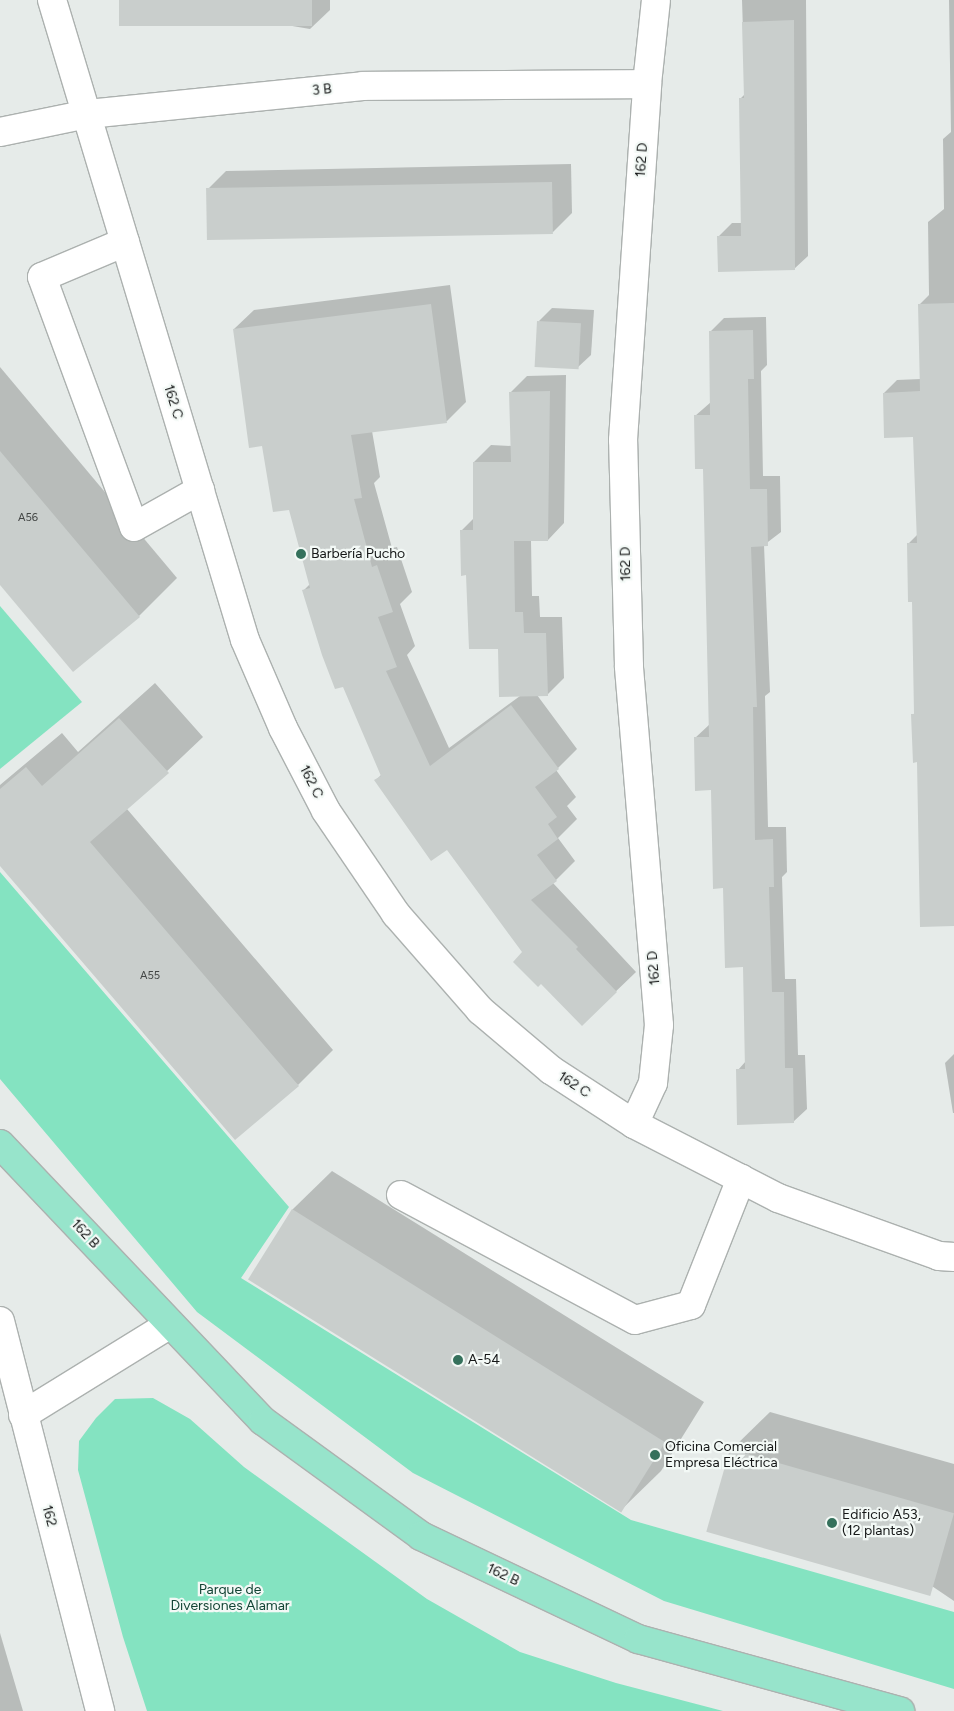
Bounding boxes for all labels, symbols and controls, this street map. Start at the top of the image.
street label: 3 B [311,81,333,99]
street label: 162 D [632,142,652,178]
street label: 162 C [160,383,186,421]
house number: A56 [18,511,38,525]
place label: Barbería Pucho [311,546,405,562]
street label: 162 D [617,547,635,581]
marker: Barbería Pucho [295,548,307,560]
street label: 162 C [296,763,326,801]
street label: 162 D [644,950,664,986]
house number: A55 [140,969,160,983]
street label: 162 C [555,1068,593,1102]
street label: 162 B [67,1216,103,1252]
place label: A-54 [468,1352,500,1368]
marker: A-54 [452,1354,464,1366]
place label: Oficina Comercial Empresa Eléctrica [665,1439,778,1471]
marker: Oficina Comercial Empresa Eléctrica [649,1449,661,1461]
street label: 162 [38,1503,60,1529]
place label: Edificio A53, (12 plantas) [842,1507,921,1540]
marker: Edificio A53, (12 plantas) [826,1517,838,1529]
street label: 162 B [484,1560,522,1590]
park label: Parque de Diversiones Alamar [170,1582,290,1614]

